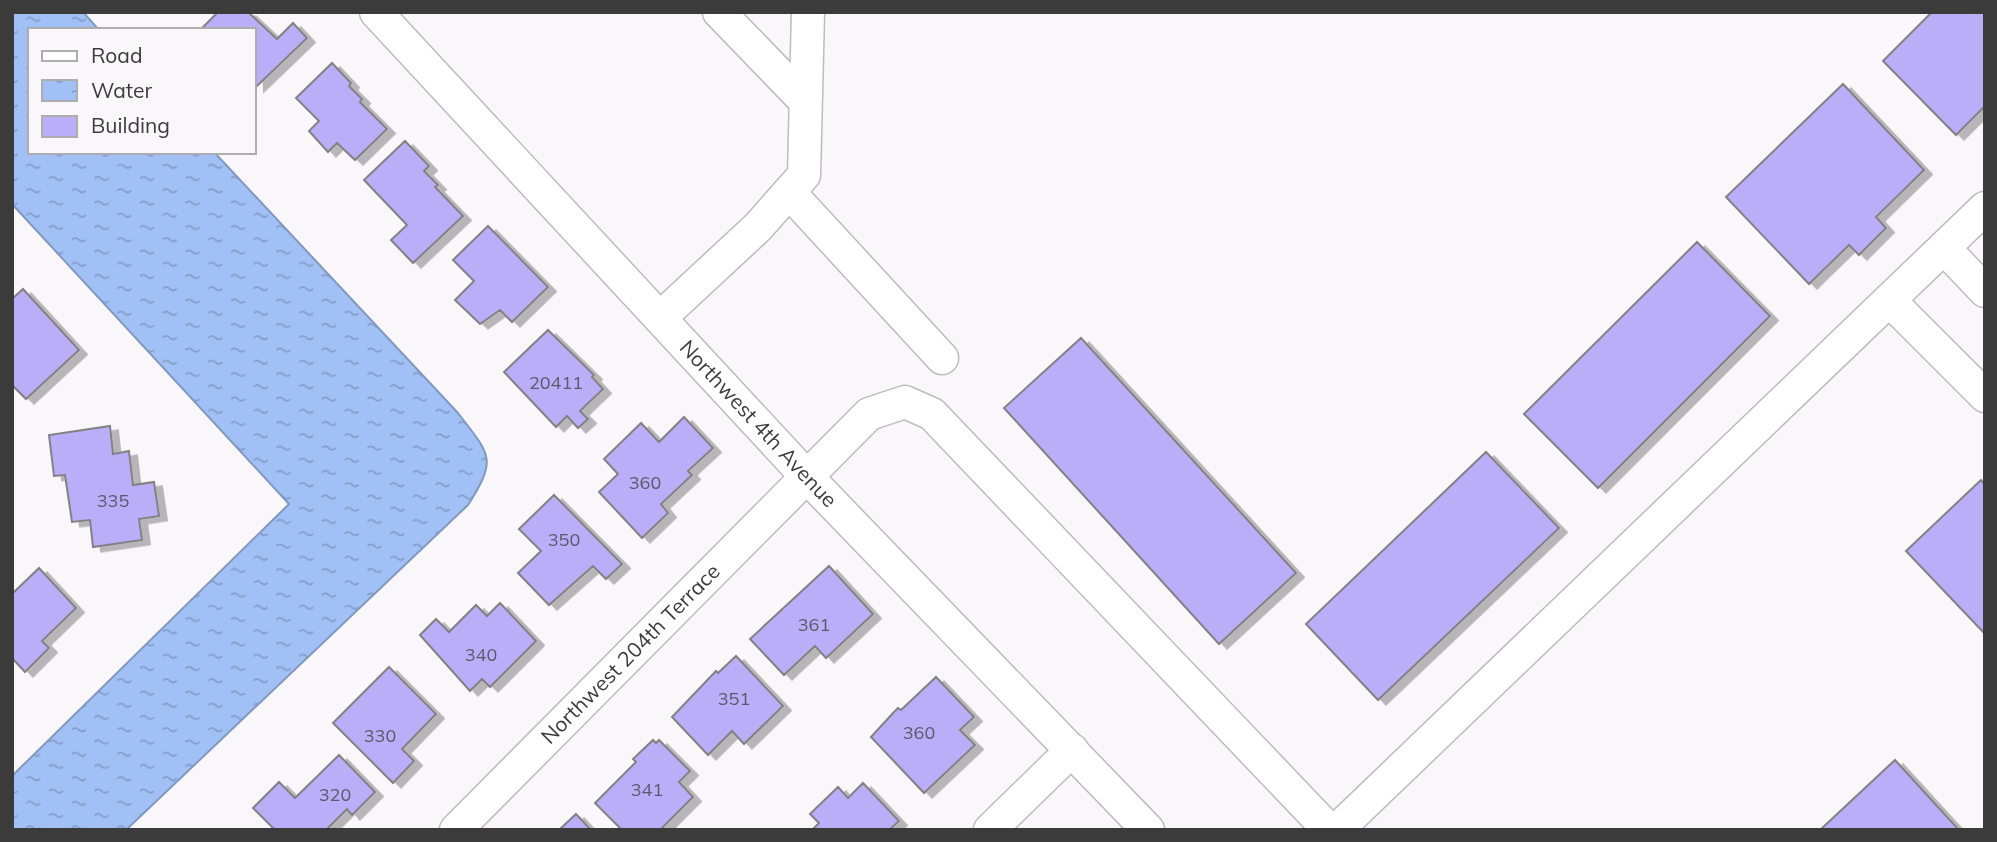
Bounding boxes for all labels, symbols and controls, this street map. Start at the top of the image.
legend [28,28,256,154]
text: Road [91,42,142,68]
text: Water [91,77,152,103]
text: Building [91,112,170,138]
street label: Northwest 4th Avenue [675,334,843,512]
house number: 20411 [529,371,583,394]
house number: 360 [629,471,661,494]
house number: 335 [97,489,129,512]
house number: 350 [548,528,580,551]
street label: Northwest 204th Terrace [535,558,725,749]
house number: 361 [798,613,830,636]
house number: 340 [465,643,497,666]
house number: 351 [718,687,750,710]
house number: 360 [903,721,935,744]
house number: 330 [364,724,396,747]
house number: 341 [631,778,663,801]
house number: 320 [319,783,351,806]

